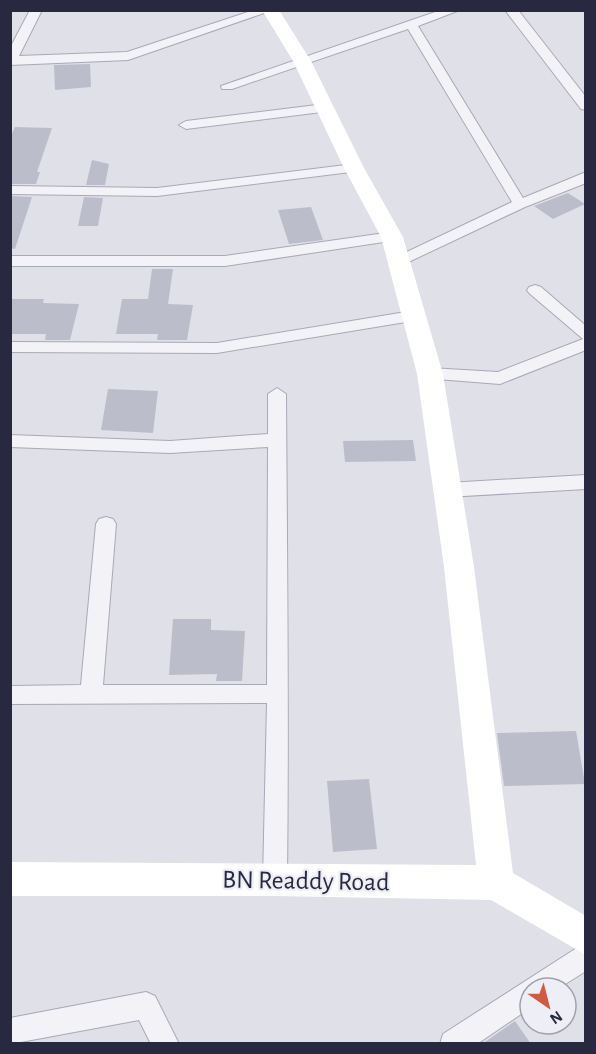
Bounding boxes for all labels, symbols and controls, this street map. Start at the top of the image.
street label: BN Readdy Road [222,867,390,895]
north arrow [518,976,578,1036]
text: N [547,1008,565,1027]

